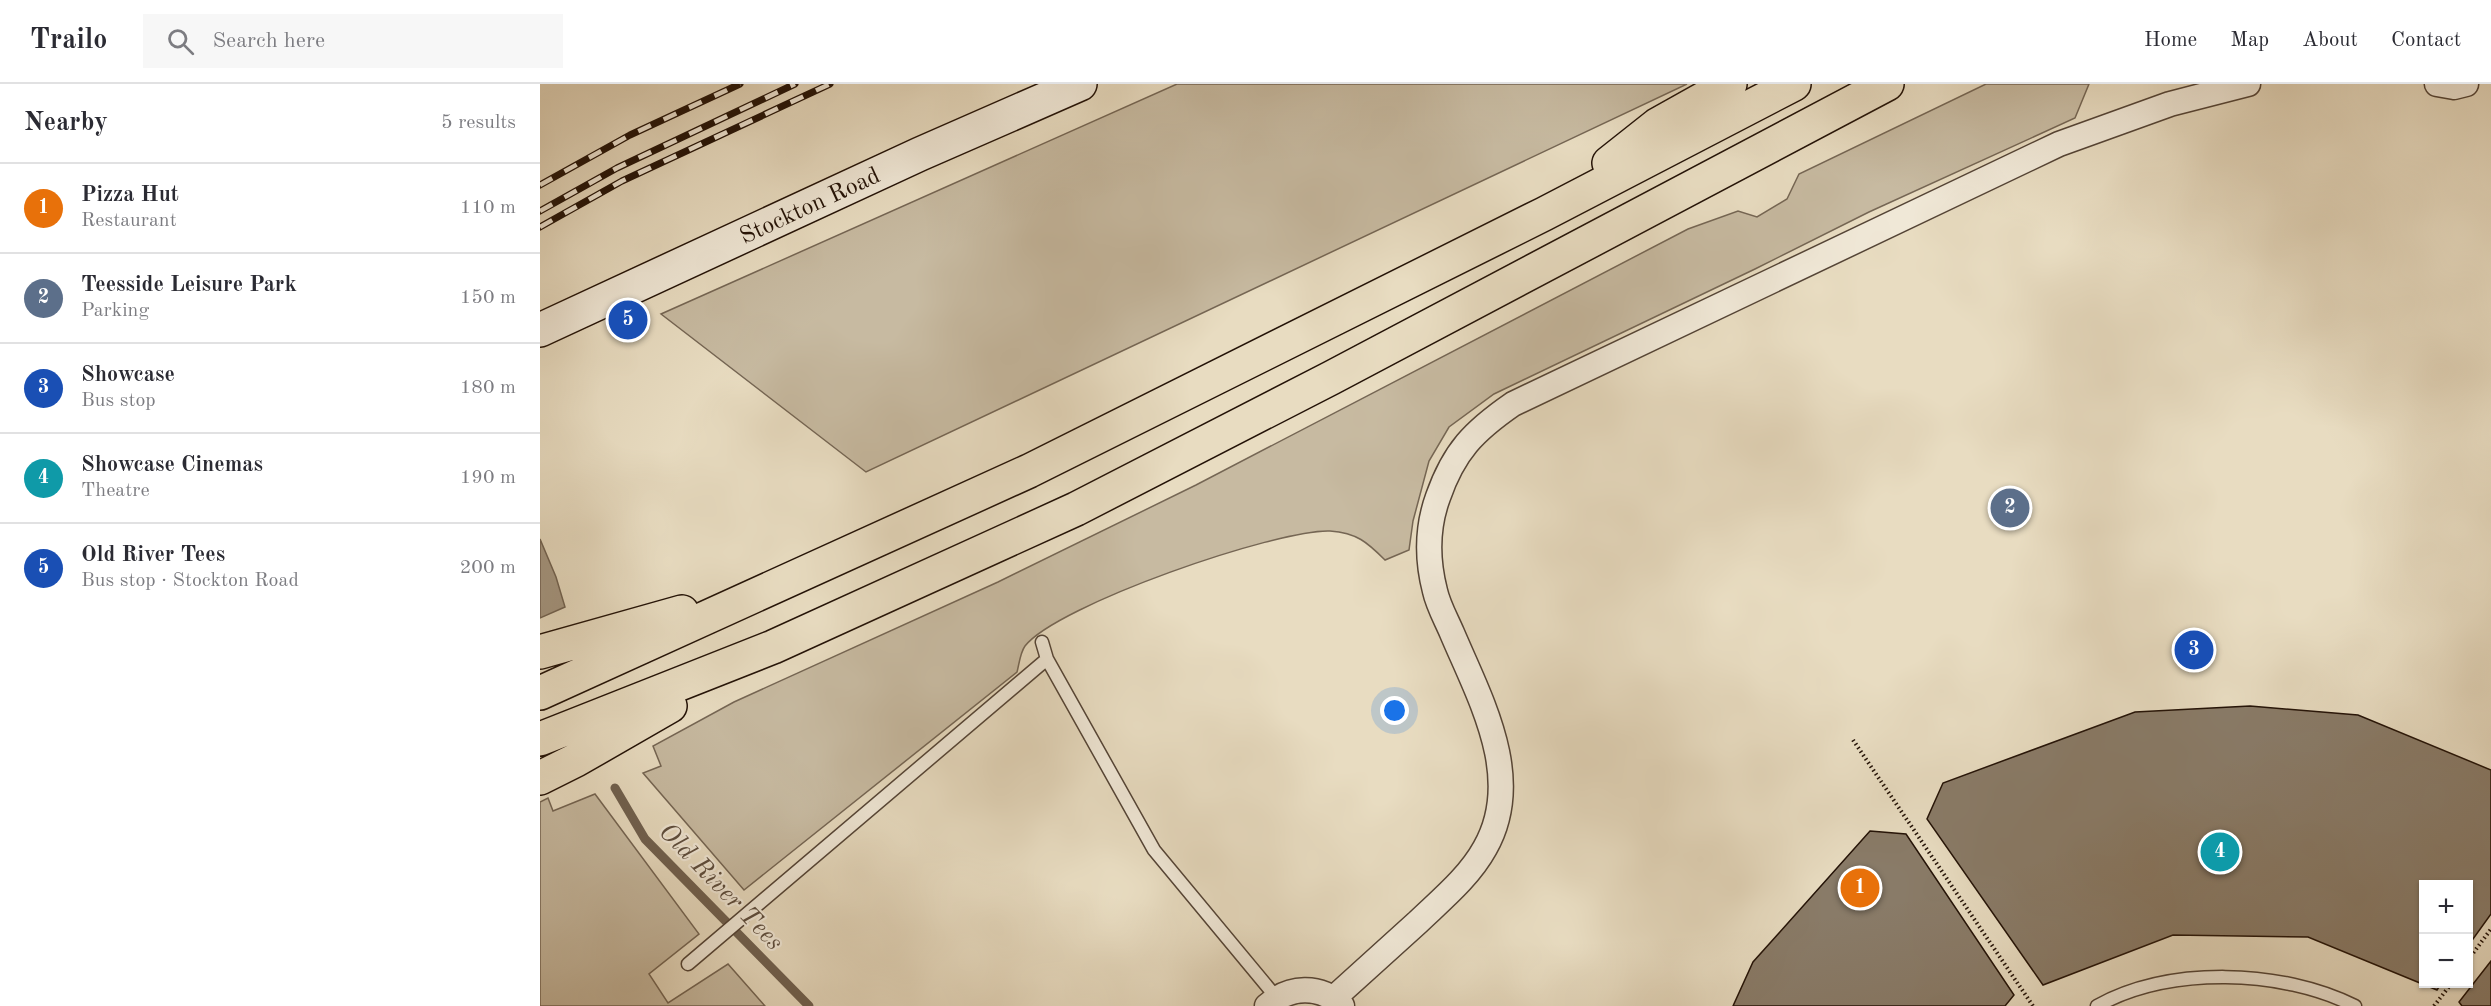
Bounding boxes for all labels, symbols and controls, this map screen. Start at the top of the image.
search box [143,14,563,68]
icon: search [164,25,197,58]
text: Trailo [30,27,107,55]
text: Search here [212,30,325,52]
text: Home [2144,30,2197,51]
text: Map [2230,30,2269,51]
text: About [2302,30,2358,51]
text: Contact [2391,30,2461,51]
text: Nearby [24,110,108,136]
text: 5 results [441,113,516,133]
street label: Stockton Road [736,164,884,250]
text: Pizza Hut [81,184,179,206]
text: 1 [38,198,49,218]
text: 110 m [460,198,516,218]
text: Restaurant [81,211,177,231]
text: Teesside Leisure Park [81,274,297,296]
text: 2 [38,288,49,308]
text: 150 m [460,288,516,308]
pin: 5 [608,298,647,342]
text: Parking [81,301,149,321]
text: Showcase [81,364,175,386]
text: 3 [38,378,49,398]
text: 180 m [460,378,516,398]
text: Bus stop [81,391,156,411]
text: Showcase Cinemas [81,454,263,476]
text: 4 [38,468,49,488]
text: 190 m [460,468,516,488]
text: Theatre [81,481,150,501]
pin: 2 [1990,486,2030,530]
text: Old River Tees [81,544,225,566]
text: 5 [38,558,49,578]
text: 200 m [460,558,516,578]
text: Bus stop · Stockton Road [81,571,299,591]
pin: 3 [2174,628,2214,672]
your location [1380,696,1409,725]
water label: Old River Tees [654,819,788,956]
pin: 4 [2200,830,2240,874]
pin: 1 [1840,866,1880,910]
map controls [2419,880,2473,988]
button: + [2419,880,2473,934]
button: − [2419,934,2473,988]

